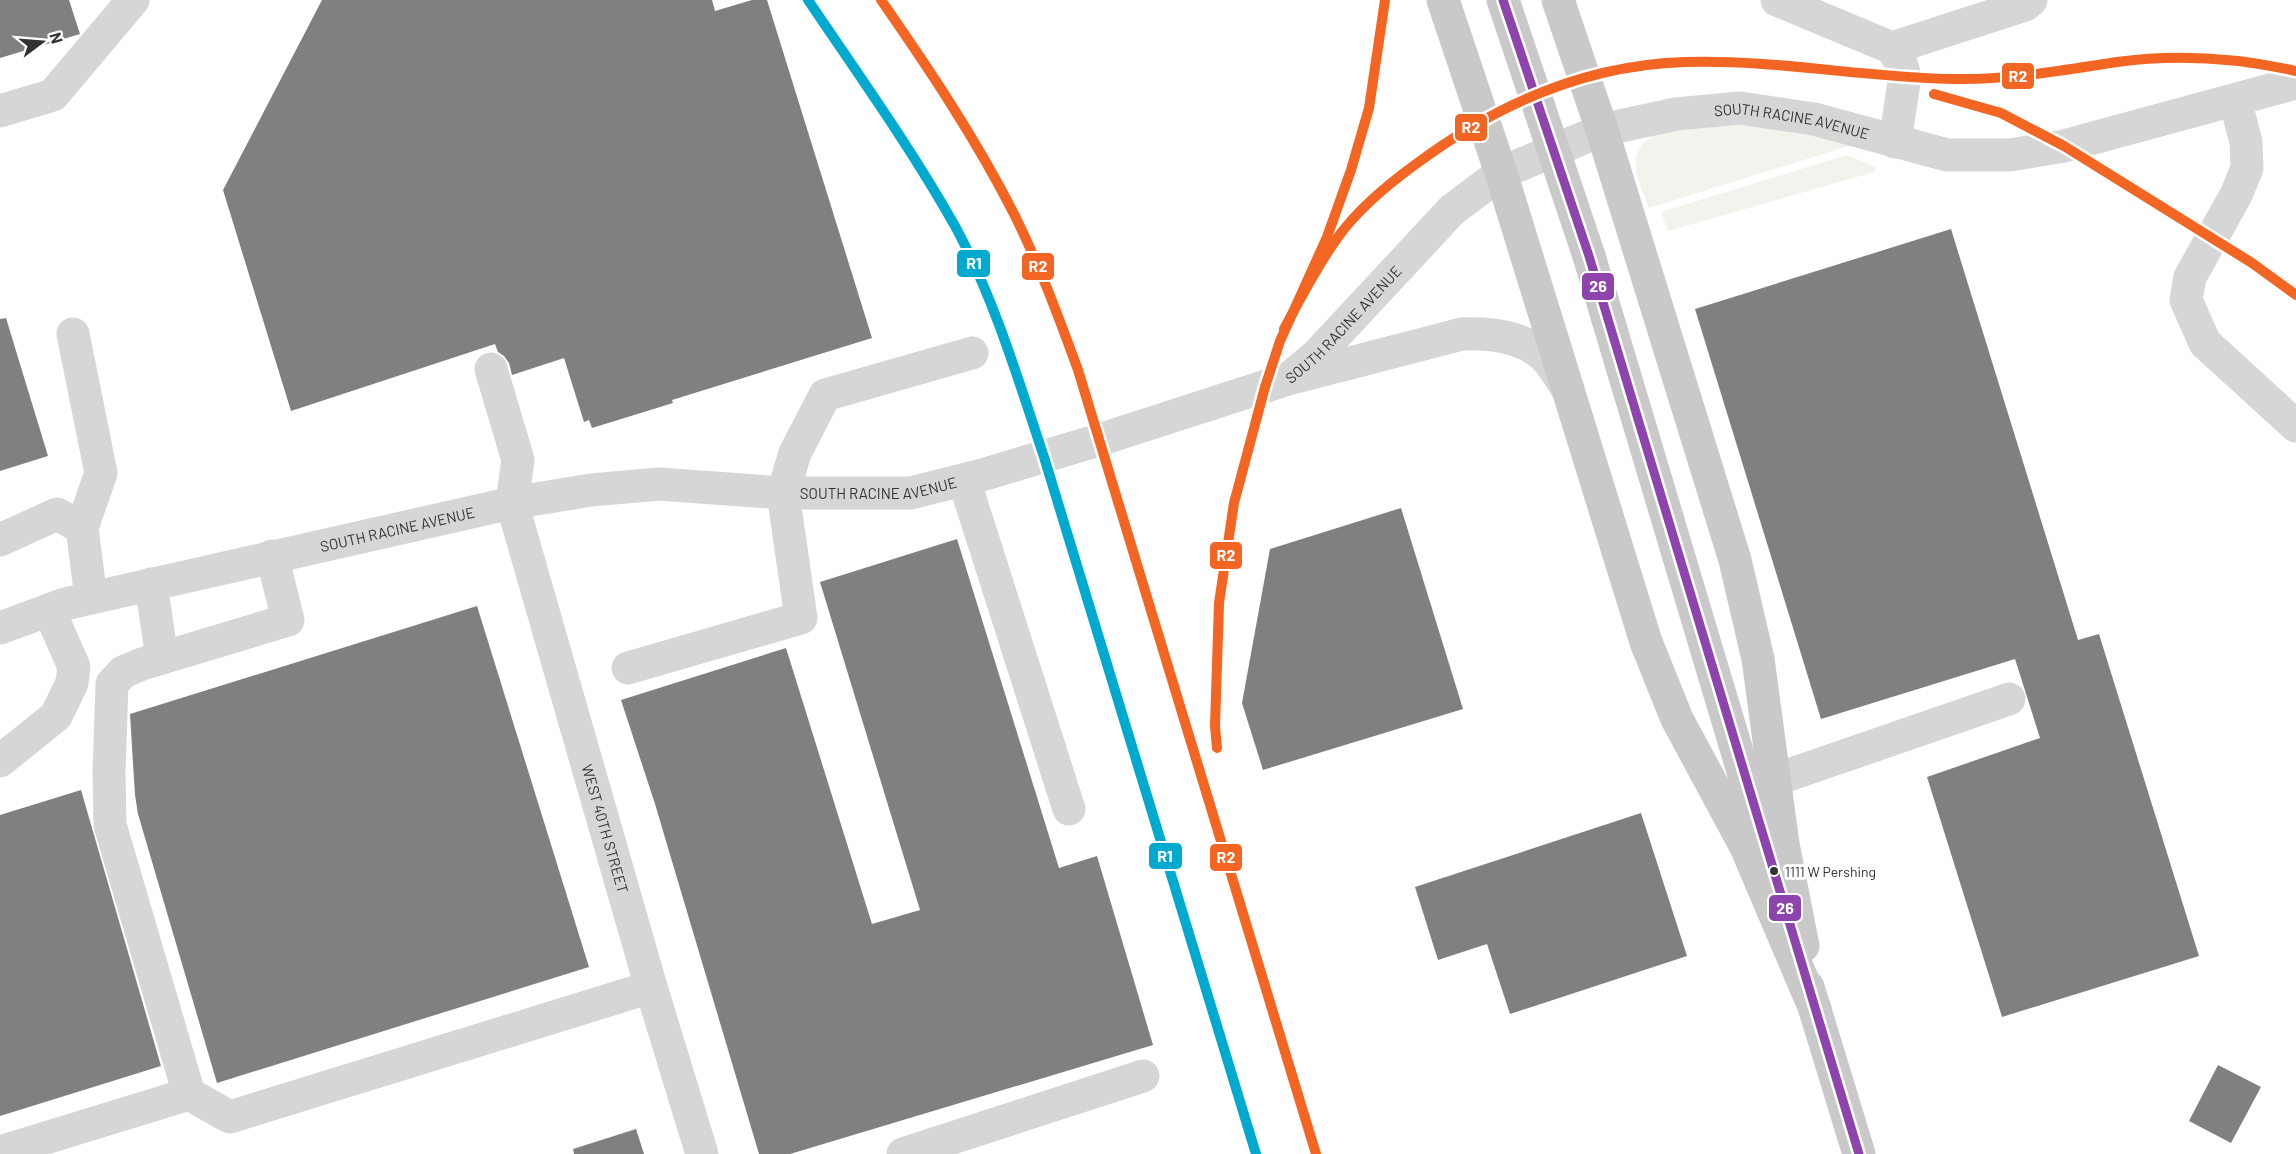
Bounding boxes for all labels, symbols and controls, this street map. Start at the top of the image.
north arrow [12,12,72,72]
text: N [46,30,67,45]
line badge: R2 [2001,62,2035,90]
text: R2 [2009,66,2027,85]
street label: SOUTH RACINE AVENUE [1713,99,1871,143]
line badge: R2 [1454,113,1488,142]
text: R2 [1462,117,1480,136]
line badge: R1 [956,249,991,278]
line badge: R2 [1021,252,1055,281]
text: R1 [966,253,982,272]
text: R2 [1029,256,1047,275]
street label: SOUTH RACINE AVENUE [1281,262,1405,387]
line badge: 26 [1581,272,1615,301]
text: 26 [1589,276,1607,295]
street label: SOUTH RACINE AVENUE [800,473,959,502]
street label: SOUTH RACINE AVENUE [318,503,476,555]
line badge: R2 [1209,541,1243,570]
text: R2 [1217,545,1235,564]
street label: WEST 40TH STREET [578,762,632,895]
line badge: R1 [1148,842,1183,870]
line badge: R2 [1209,843,1243,872]
text: R1 [1157,846,1173,865]
text: R2 [1217,847,1235,866]
place label: 1111 W Pershing [1785,863,1876,880]
marker: 1111 W Pershing [1768,865,1780,877]
line badge: 26 [1768,894,1802,922]
text: 26 [1776,898,1794,917]

